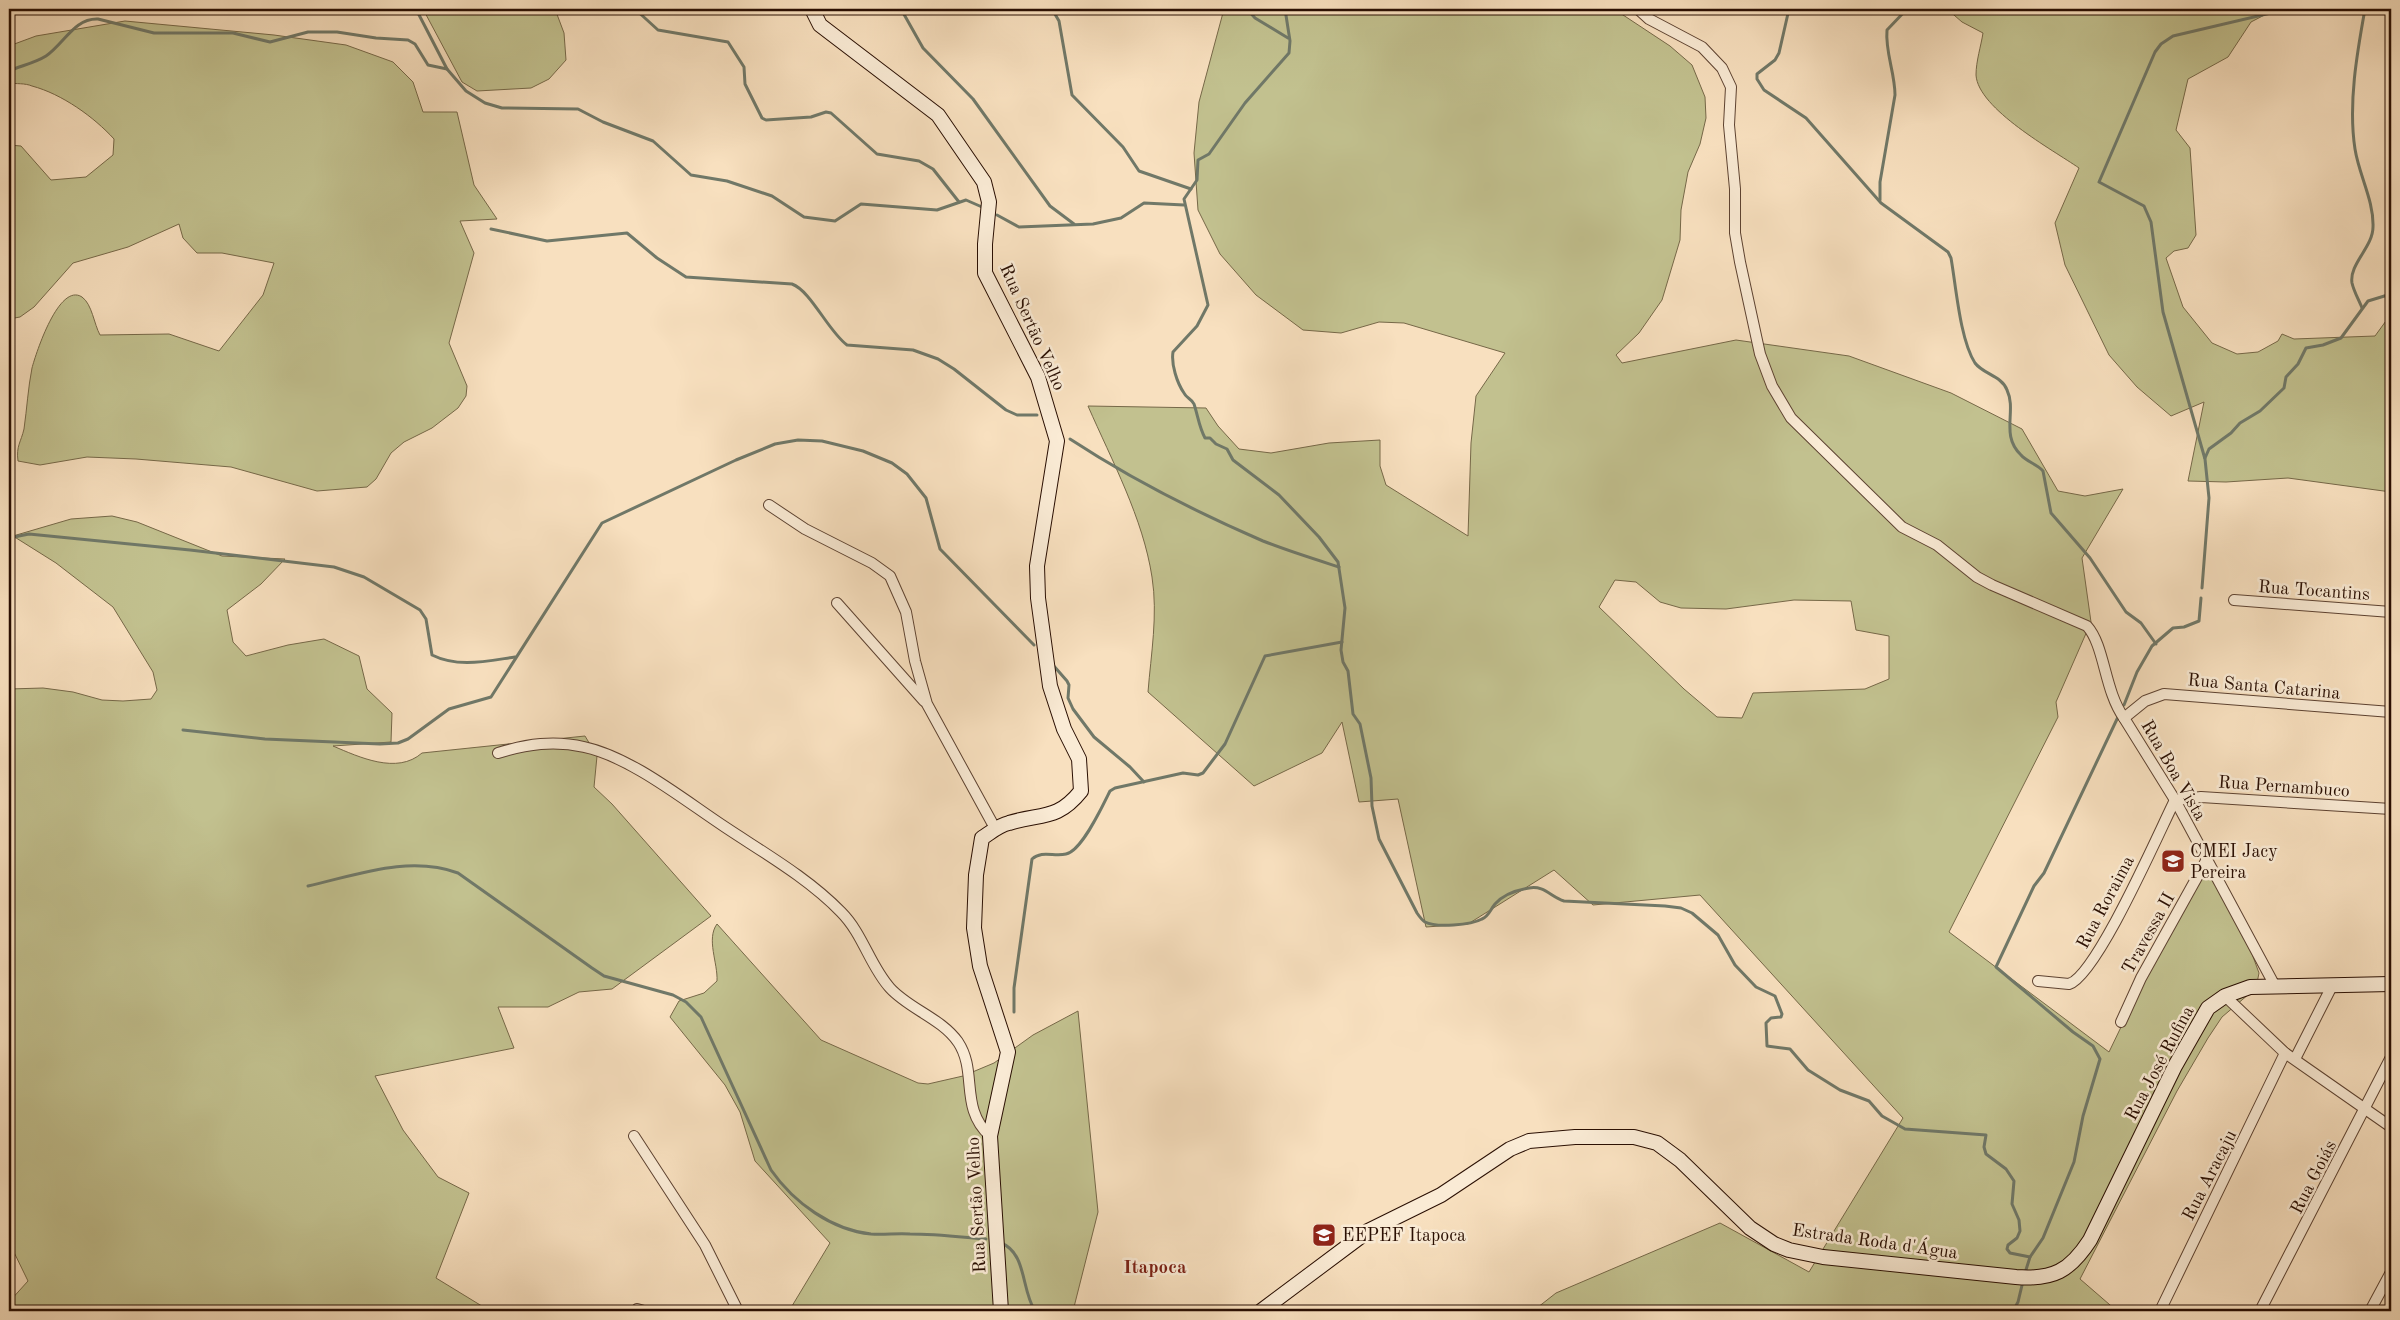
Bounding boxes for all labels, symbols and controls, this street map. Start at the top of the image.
street label: Rua Sertão Velho [996,261,1068,393]
street label: Rua Tocantins [2257,578,2371,604]
street label: Rua Santa Catarina [2187,671,2341,703]
street label: Rua Boa Vista [2137,717,2209,824]
street label: Rua Pernambuco [2218,773,2350,801]
place label: CMEI Jacy Pereira [2190,843,2278,882]
school or university icon: CMEI Jacy Pereira [2160,848,2186,874]
street label: Rua Roraima [2074,853,2138,952]
street label: Travessa II [2119,890,2178,977]
street label: Rua José Rufina [2122,1003,2198,1124]
street label: Rua Aracaju [2179,1127,2240,1223]
street label: Rua Sertão Velho [964,1136,990,1274]
street label: Rua Goiás [2288,1138,2340,1217]
street label: Estrada Roda d'Água [1791,1217,1959,1263]
school or university icon: EEPEF Itapoca [1311,1222,1337,1248]
place label: EEPEF Itapoca [1342,1227,1466,1245]
district label: Itapoca [1123,1259,1187,1278]

